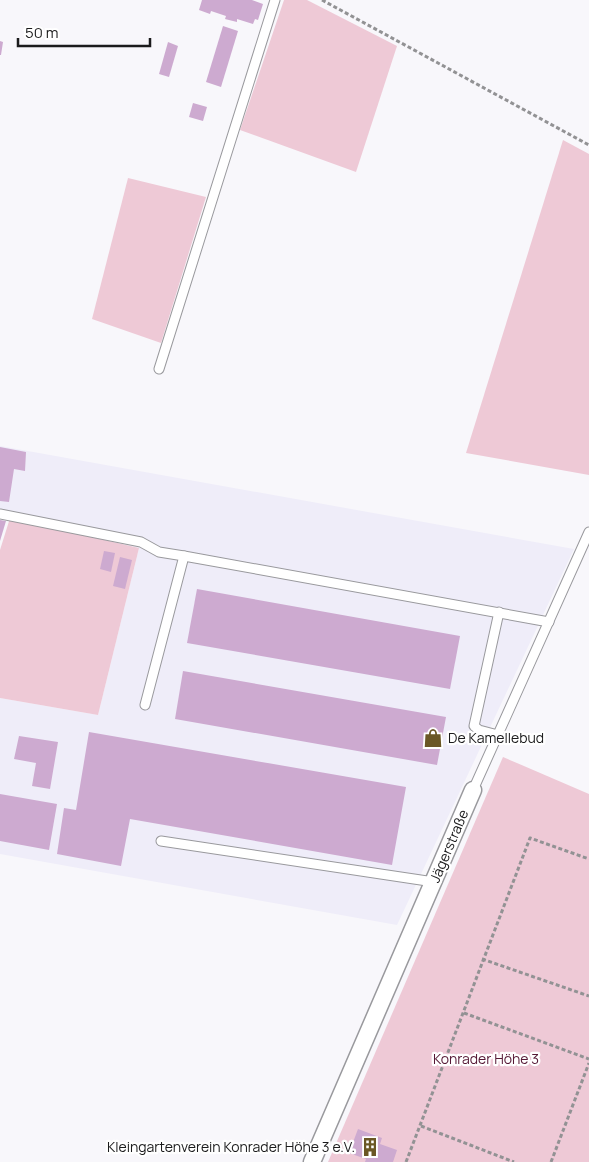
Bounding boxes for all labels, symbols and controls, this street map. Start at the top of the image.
scale bar [18,15,150,47]
text: 50 m [25,22,59,43]
shop icon: De Kamellebud [422,727,444,749]
place label: De Kamellebud [448,728,544,747]
street label: Jägerstraße [425,806,472,885]
park label: Konrader Höhe 3 [433,1049,539,1068]
building icon: Kleingartenverein Konrader Höhe 3 e.V. [359,1136,381,1158]
place label: Kleingartenverein Konrader Höhe 3 e.V. [107,1137,355,1156]

